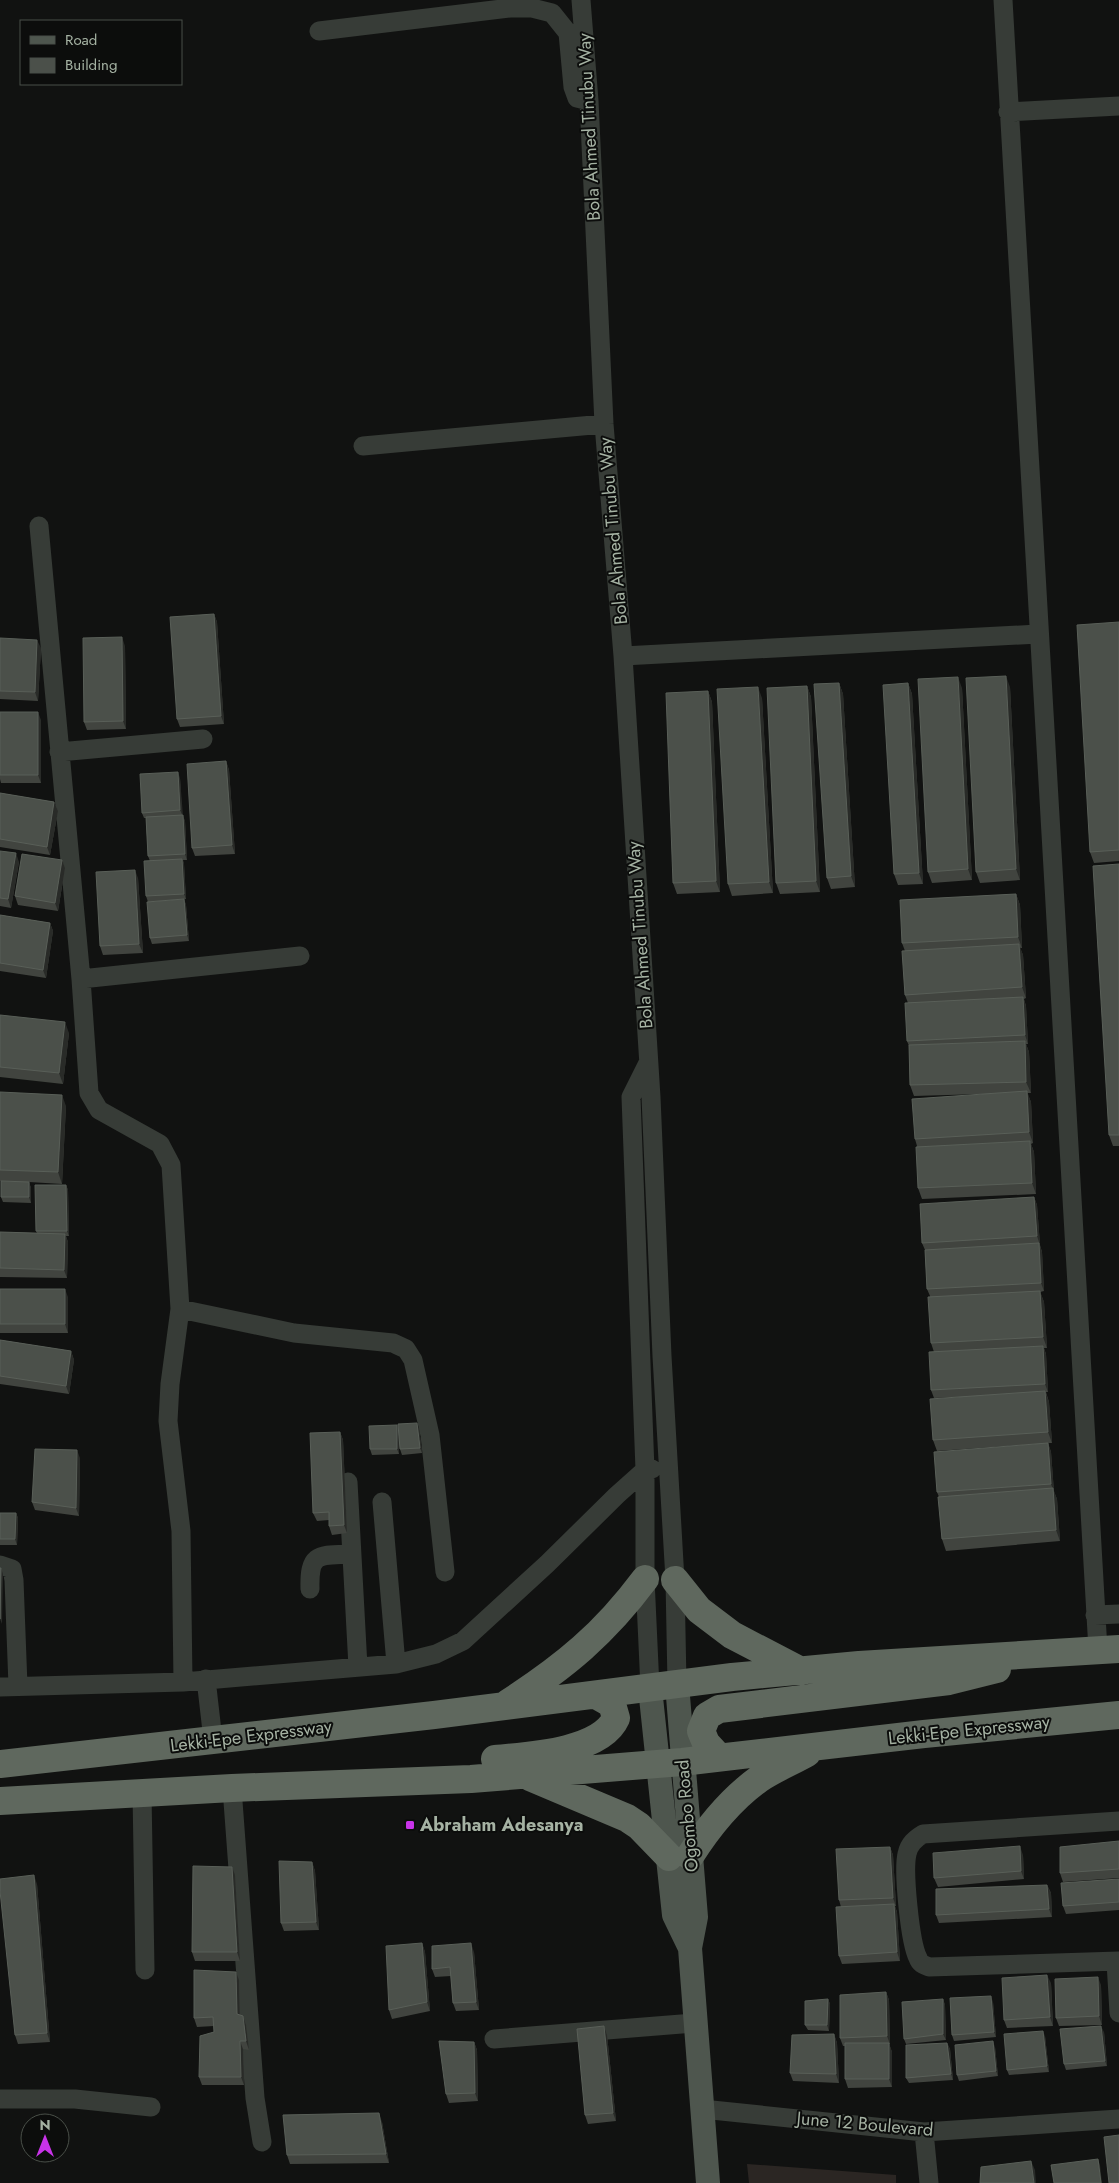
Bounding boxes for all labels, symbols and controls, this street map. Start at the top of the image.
legend [20,20,182,85]
text: Road [65,29,97,51]
street label: Bola Ahmed Tinubu Way [571,32,607,222]
text: Building [65,54,117,76]
street label: Bola Ahmed Tinubu Way [592,436,634,626]
street label: Bola Ahmed Tinubu Way [620,840,660,1030]
street label: Lekki-Epe Expressway [887,1709,1051,1751]
street label: Lekki-Epe Expressway [169,1713,333,1759]
street label: Ogombo Road [669,1759,705,1873]
place label: Abraham Adesanya [419,1812,583,1838]
marker: Abraham Adesanya [404,1819,416,1831]
street label: June 12 Boulevard [794,2105,934,2143]
north arrow [20,2113,70,2163]
text: N [39,2115,51,2135]

